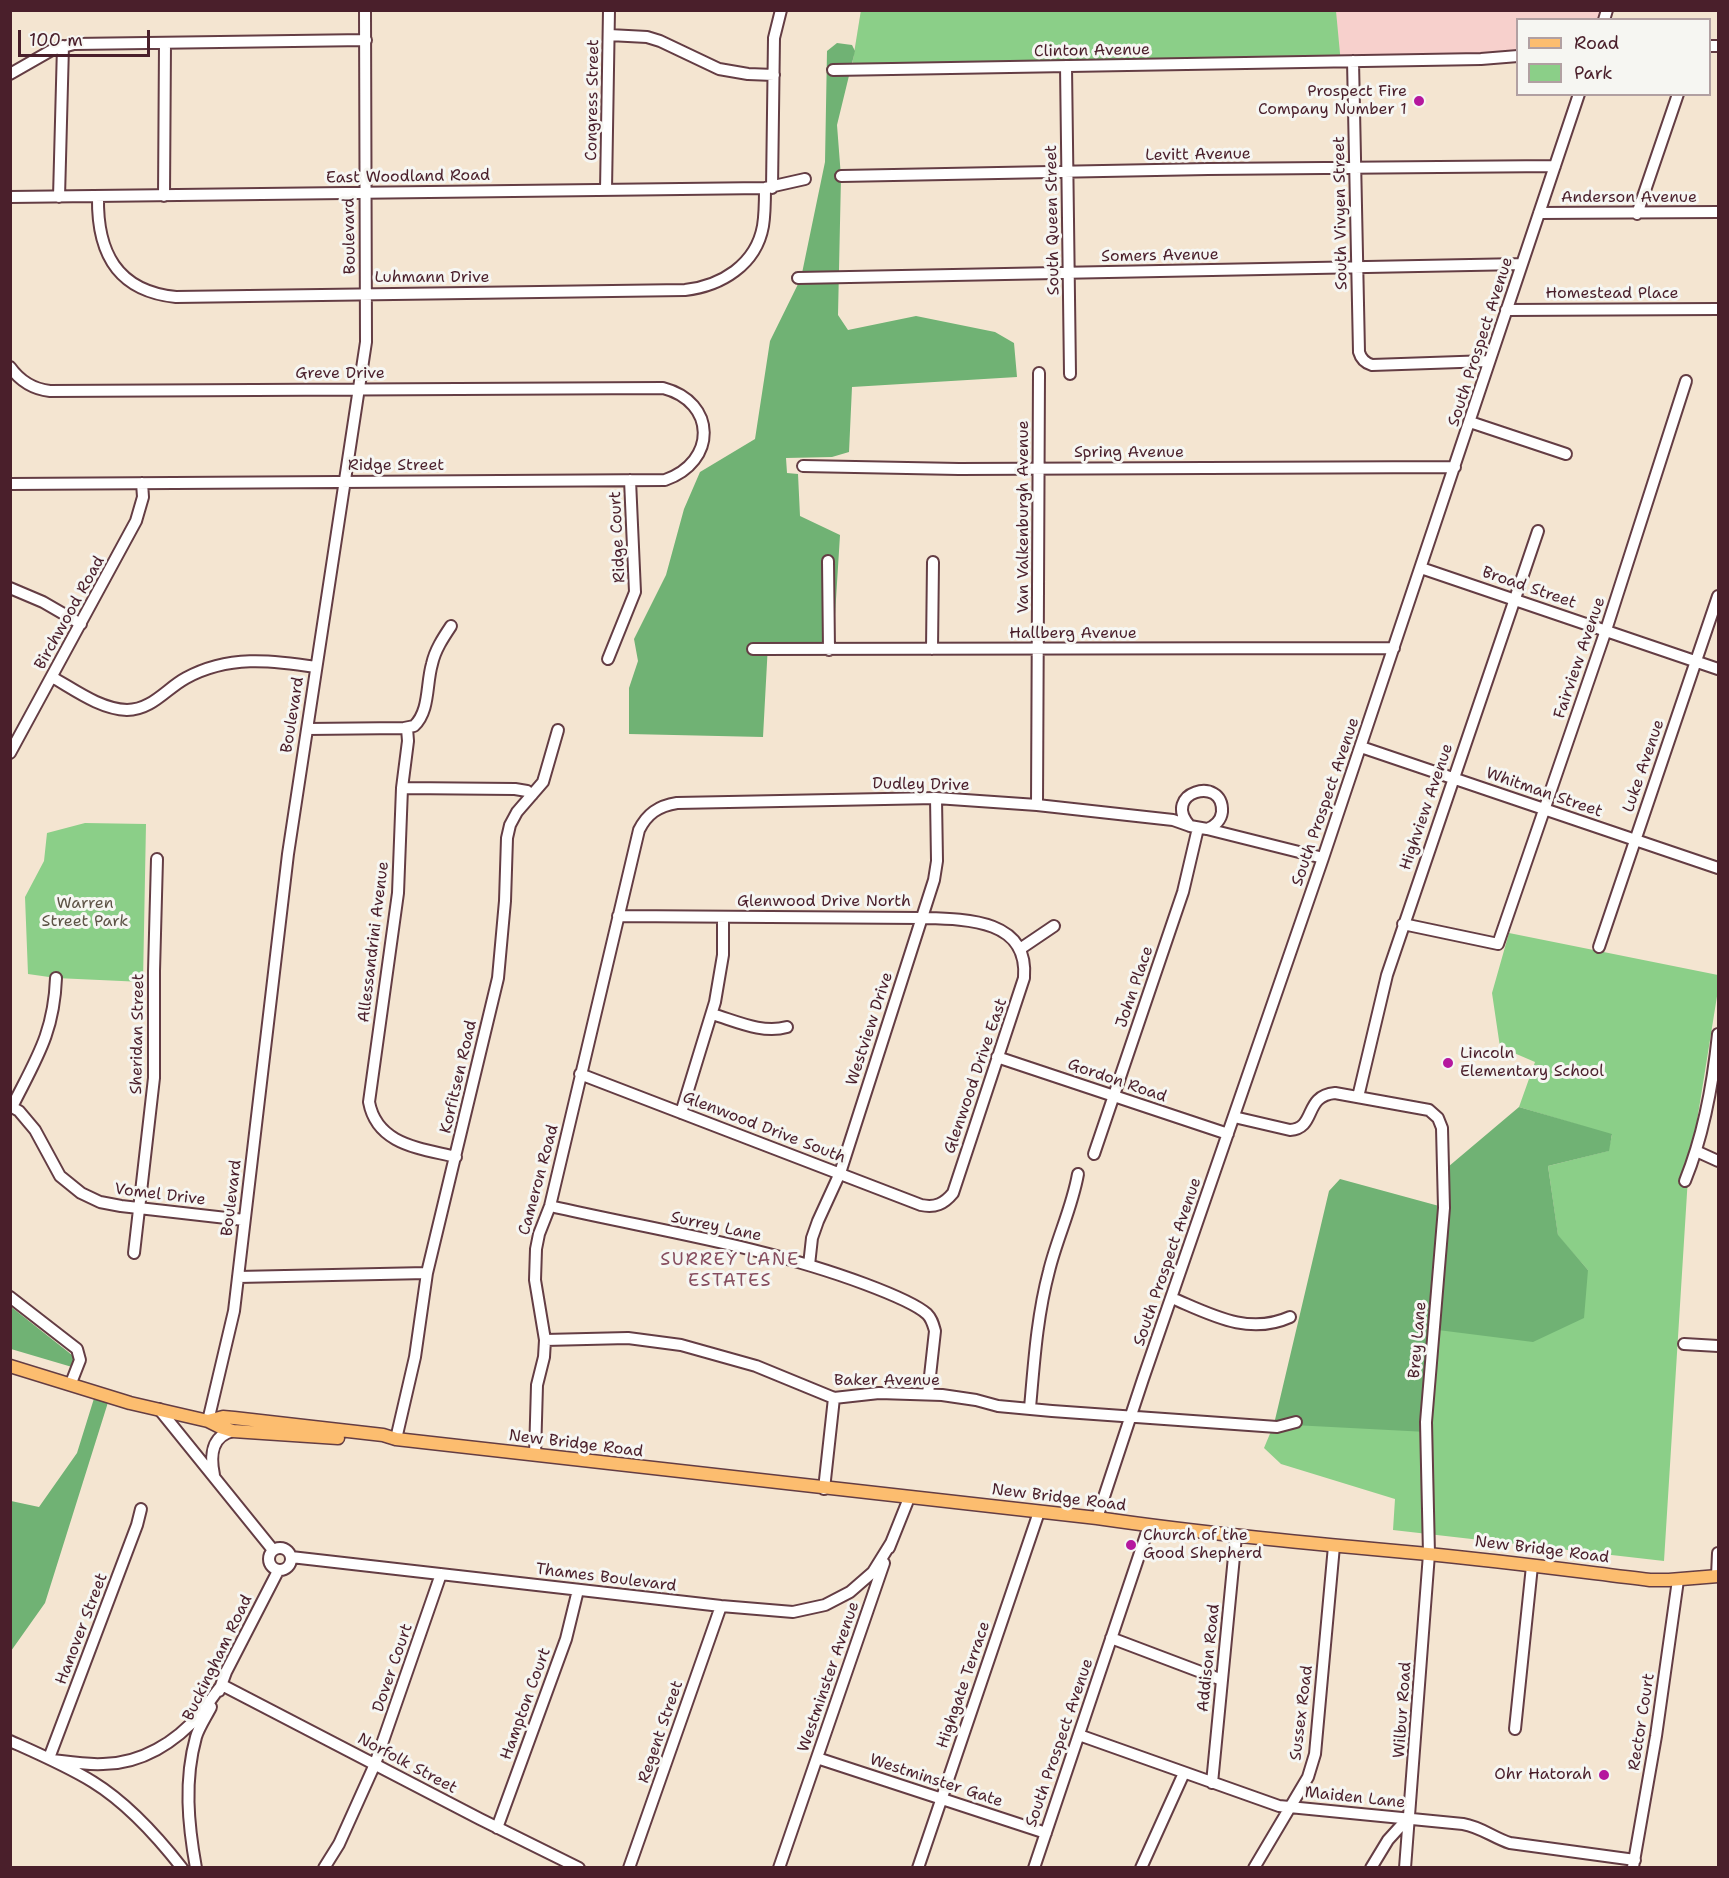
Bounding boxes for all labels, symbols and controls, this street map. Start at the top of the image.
scale bar [21,18,153,56]
legend [1516,18,1711,96]
text: 100 m [29,28,83,52]
text: Road [1574,31,1619,55]
street label: Congress Street [582,39,604,161]
street label: Clinton Avenue [1034,40,1150,62]
text: Park [1574,61,1613,85]
place label: Prospect Fire Company Number 1 [1258,82,1407,120]
marker: Prospect Fire Company Number 1 [1412,94,1426,108]
street label: South Vivyen Street [1330,136,1352,290]
street label: Levitt Avenue [1145,144,1251,166]
street label: South Queen Street [1042,145,1064,295]
street label: East Woodland Road [326,166,490,188]
street label: Anderson Avenue [1561,188,1697,208]
street label: Boulevard [340,197,360,275]
street label: Somers Avenue [1101,245,1219,267]
street label: South Prospect Avenue [1445,255,1517,429]
street label: Luhmann Drive [374,268,490,288]
street label: Homestead Place [1546,284,1678,304]
street label: Greve Drive [295,364,385,384]
street label: Van Valkenburgh Avenue [1014,420,1034,614]
street label: Spring Avenue [1074,443,1184,463]
street label: Ridge Street [348,456,444,476]
street label: Ridge Court [606,491,630,583]
street label: Birchwood Road [31,553,109,673]
street label: Broad Street [1479,563,1579,613]
street label: Fairview Avenue [1550,595,1610,721]
street label: Hallberg Avenue [1009,624,1137,644]
street label: Boulevard [278,676,308,754]
street label: South Prospect Avenue [1288,715,1364,889]
street label: Luke Avenue [1619,717,1669,815]
street label: Highview Avenue [1396,741,1458,873]
street label: Whitman Street [1483,764,1605,822]
street label: Dudley Drive [872,775,970,795]
street label: Allessandrini Avenue [355,860,393,1024]
street label: Glenwood Drive North [737,892,911,912]
park label: Warren Street Park [42,894,128,932]
street label: John Place [1112,944,1158,1030]
street label: Westview Drive [843,970,897,1088]
street label: Sheridan Street [127,973,149,1095]
street label: Glenwood Drive East [940,996,1012,1156]
street label: Korfitsen Road [437,1018,481,1136]
place label: Lincoln Elementary School [1460,1044,1604,1082]
street label: Gordon Road [1065,1055,1169,1107]
marker: Lincoln Elementary School [1441,1056,1455,1070]
street label: Glenwood Drive South [680,1088,848,1168]
street label: Cameron Road [515,1123,563,1237]
street label: Boulevard [218,1159,246,1237]
street label: South Prospect Avenue [1130,1175,1206,1349]
street label: Vomel Drive [113,1180,207,1210]
street label: Surrey Lane [669,1208,763,1246]
district label: SURREY LANE ESTATES [660,1249,800,1292]
street label: Brey Lane [1405,1301,1431,1379]
street label: Baker Avenue [834,1371,940,1391]
street label: New Bridge Road [508,1426,644,1462]
street label: New Bridge Road [991,1480,1127,1516]
place label: Church of the Good Shepherd [1143,1526,1262,1564]
street label: New Bridge Road [1474,1532,1610,1568]
marker: Church of the Good Shepherd [1124,1538,1138,1552]
street label: Thames Boulevard [534,1560,678,1596]
street label: Hanover Street [52,1571,112,1687]
street label: Buckingham Road [179,1592,257,1724]
street label: Westminster Avenue [794,1599,864,1755]
street label: Addison Road [1194,1603,1224,1713]
street label: Highgate Terrace [933,1619,995,1751]
street label: Dover Court [369,1621,417,1715]
street label: Hampton Court [497,1645,555,1763]
street label: South Prospect Avenue [1022,1656,1098,1830]
street label: Wilbur Road [1390,1661,1416,1759]
street label: Sussex Road [1287,1664,1317,1762]
street label: Rector Court [1625,1672,1659,1772]
street label: Regent Street [634,1678,688,1786]
street label: Norfolk Street [354,1730,460,1798]
street label: Westminster Gate [867,1750,1005,1812]
place label: Ohr Hatorah [1494,1765,1592,1785]
marker: Ohr Hatorah [1597,1768,1611,1782]
street label: Maiden Lane [1304,1783,1406,1813]

